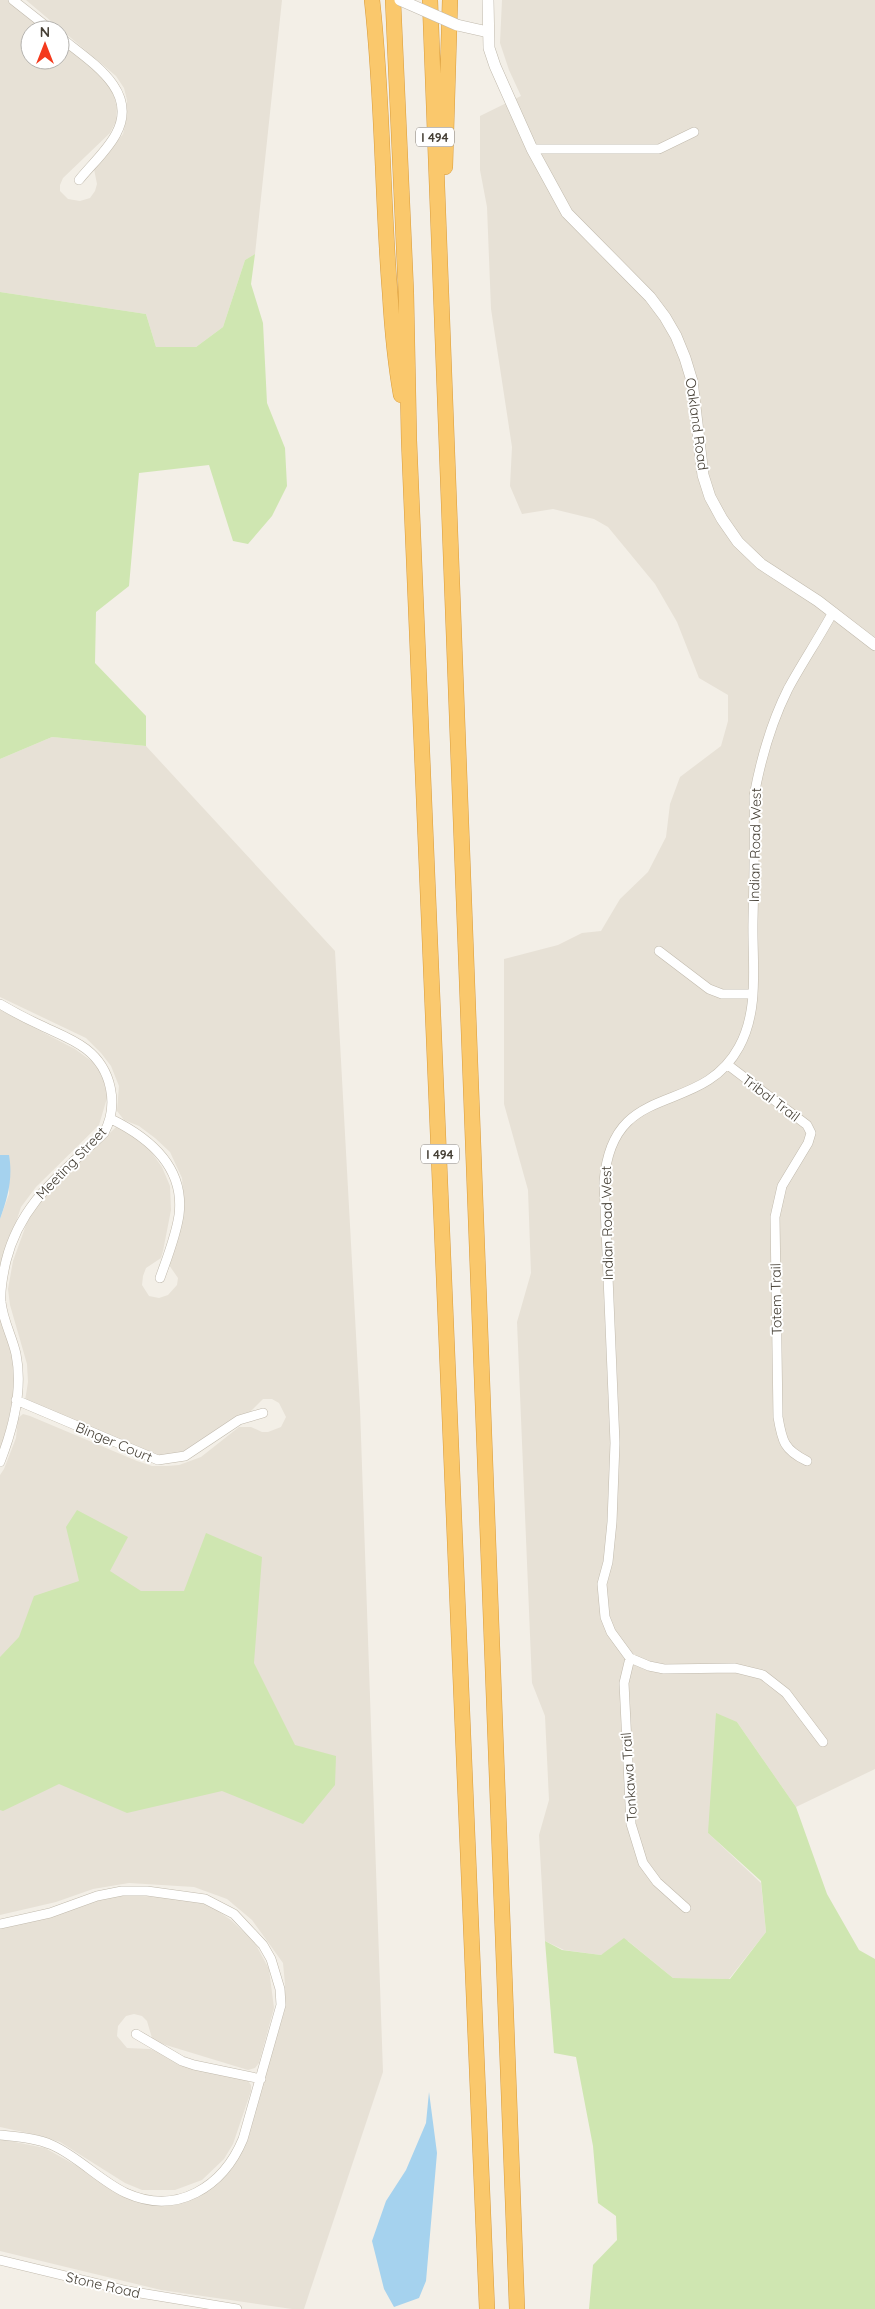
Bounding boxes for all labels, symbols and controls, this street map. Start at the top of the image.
north arrow [20,20,70,70]
text: N [40,23,50,41]
road number: I 494 [416,128,454,146]
street label: Oakland Road [682,376,712,472]
street label: Indian Road West [745,787,765,902]
street label: Tribal Trail [739,1070,803,1126]
street label: Meeting Street [32,1123,110,1203]
road number: I 494 [421,1144,459,1164]
street label: Indian Road West [597,1165,617,1280]
street label: Totem Trail [766,1263,786,1335]
street label: Binger Court [73,1418,155,1466]
street label: Tonkawa Trail [617,1732,641,1822]
street label: Stone Road [64,2268,142,2302]

